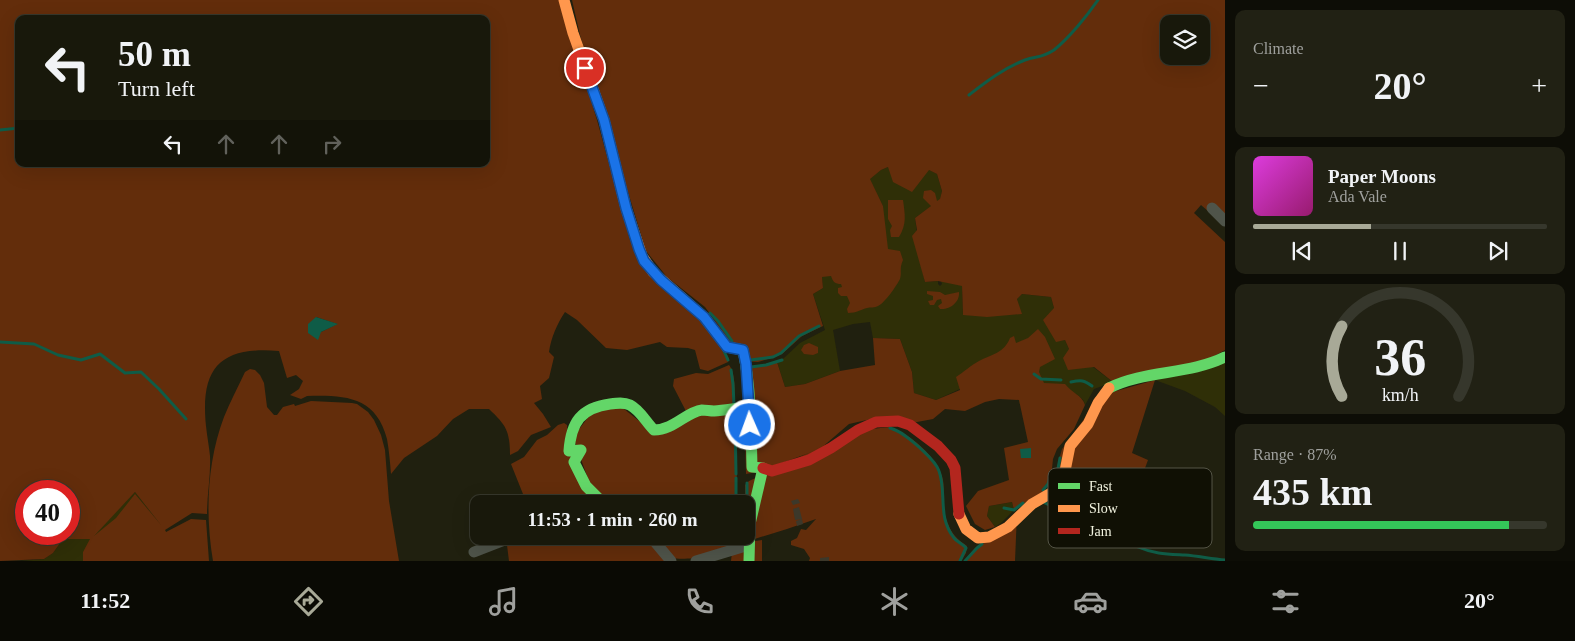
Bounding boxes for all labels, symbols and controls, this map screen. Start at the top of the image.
map controls [1160,15,1210,65]
button: layers [1160,15,1210,65]
icon: left [35,35,100,100]
text: 50 m [118,35,191,74]
text: Climate [1253,40,1304,57]
pin [564,47,606,89]
icon: arrive [571,54,599,82]
text: 20° [1373,65,1427,107]
text: − [1253,70,1269,101]
text: + [1531,70,1547,101]
text: Turn left [118,76,195,101]
icon: left [159,130,187,158]
icon: ahead [212,130,240,158]
icon: ahead [265,130,293,158]
icon: right [318,130,346,158]
text: Paper Moons [1328,166,1436,187]
text: Ada Vale [1328,188,1387,205]
icon: previous [1288,237,1316,265]
icon: pause [1386,237,1414,265]
icon: next [1484,237,1512,265]
text: 36 [1374,329,1426,386]
text: km/h [1382,385,1418,405]
position arrow [723,398,775,450]
text: Range · 87% [1253,446,1337,463]
legend [1048,468,1212,548]
text: 435 km [1253,471,1372,513]
text: Fast [1089,479,1112,494]
speed limit sign: 40 [15,480,80,545]
text: Slow [1089,501,1119,516]
text: 11:53 · 1 min · 260 m [528,509,697,530]
text: Jam [1089,524,1112,539]
icon: directions [291,584,326,619]
icon: music [486,584,521,619]
icon: phone [682,584,717,619]
icon: climate [877,584,912,619]
icon: car [1073,584,1108,619]
icon: filters [1268,584,1303,619]
text: 11:52 [80,588,130,613]
text: 20° [1464,588,1495,613]

